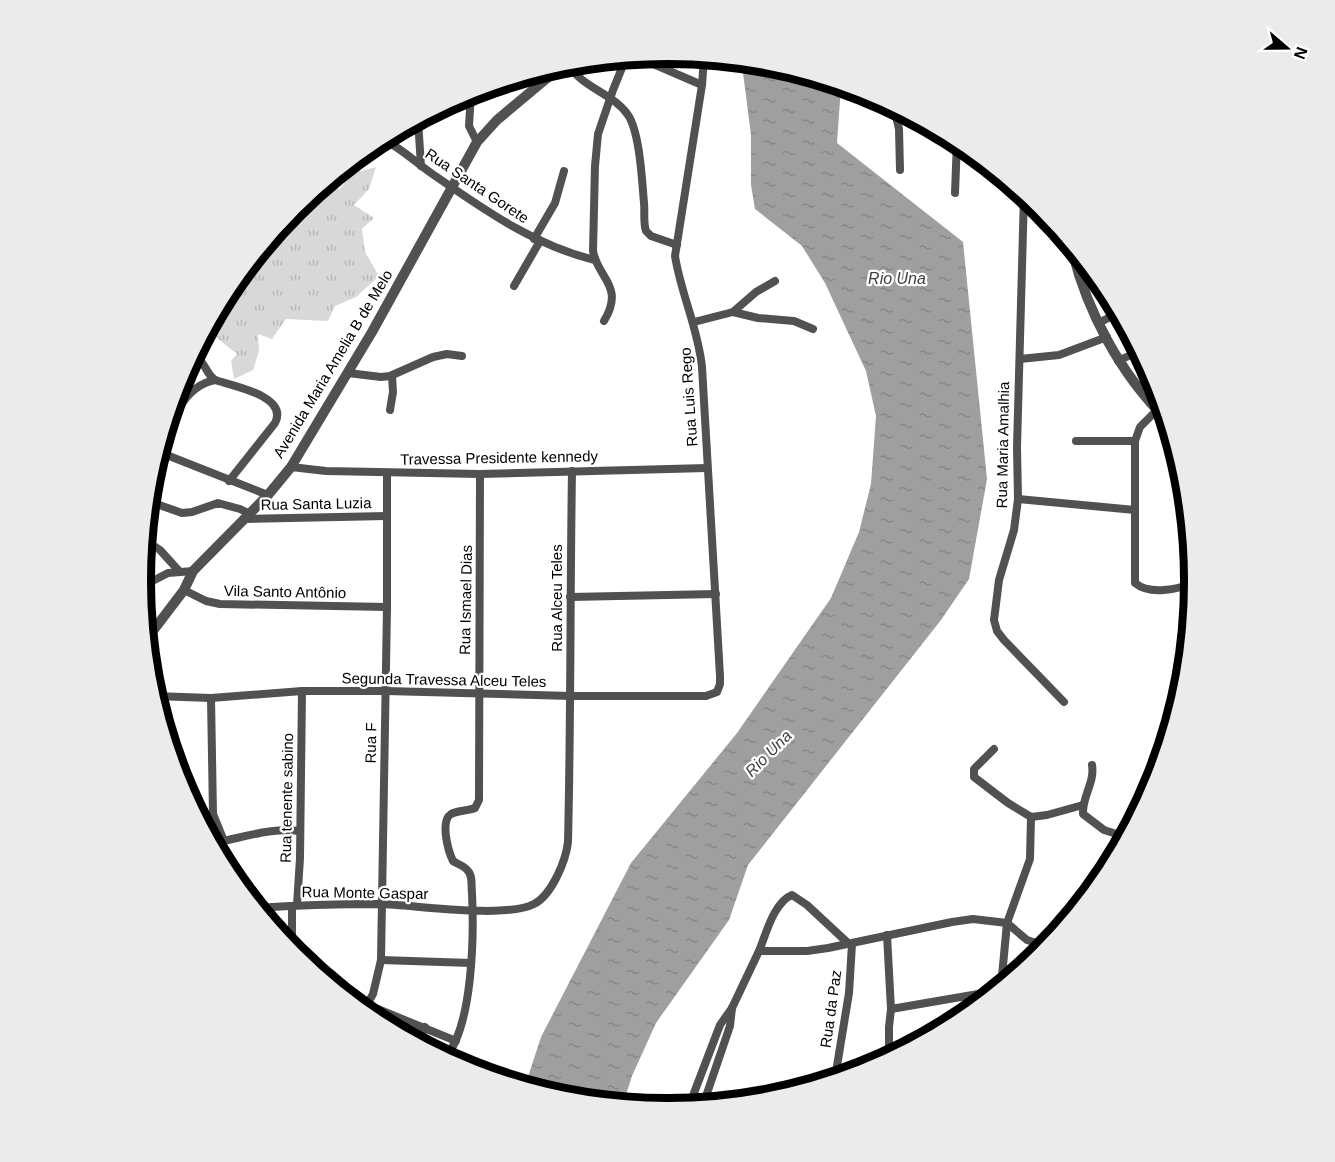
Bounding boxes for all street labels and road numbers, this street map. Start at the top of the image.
street label: Rua Santa Gorete [422,145,532,226]
street label: Avenida Maria Amelia B de Melo [270,267,396,461]
street label: Rua Luis Rego [677,347,700,447]
street label: Rua Maria Amalhia [993,381,1012,508]
street label: Travessa Presidente kennedy [400,447,599,468]
street label: Rua Santa Luzia [260,494,372,513]
street label: Rua Alceu Teles [548,544,565,652]
street label: Rua Ismael Dias [456,545,475,655]
street label: Vila Santo Antônio [224,582,346,601]
street label: Segunda Travessa Alceu Teles [341,669,547,690]
street label: Rua F [362,722,379,764]
street label: Rua tenente sabino [277,733,296,863]
street label: Rua Monte Gaspar [302,883,429,902]
street label: Rua da Paz [817,969,844,1049]

